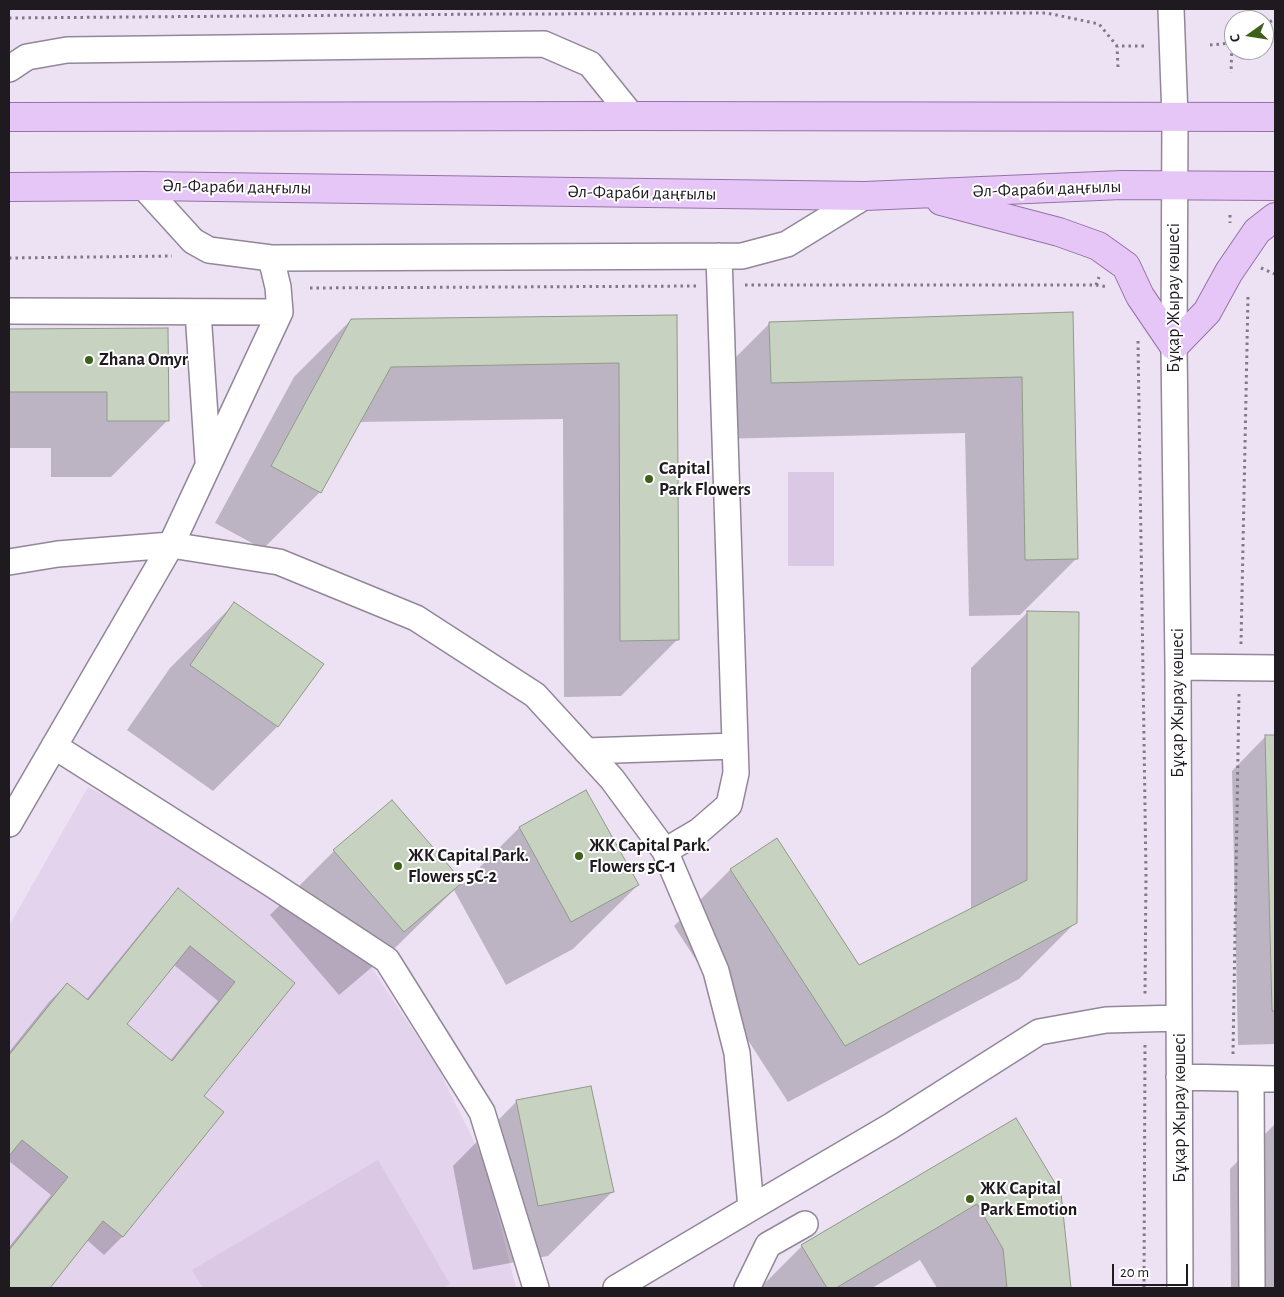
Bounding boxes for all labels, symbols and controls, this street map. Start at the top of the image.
north arrow [1224,10,1274,60]
text: С [1228,33,1243,43]
street label: Әл-Фараби даңғылы [162,175,312,199]
street label: Әл-Фараби даңғылы [972,176,1122,202]
street label: Әл-Фараби даңғылы [567,181,717,205]
street label: Бұқар Жырау көшесі [1163,223,1185,373]
place label: Zhana Omyr [99,349,188,371]
marker: Zhana Omyr [83,354,95,366]
place label: Capital Park Flowers [659,458,751,500]
marker: Capital Park Flowers [643,473,655,485]
street label: Бұқар Жырау көшесі [1167,628,1189,778]
place label: ЖК Capital Park. Flowers 5C-1 [589,835,710,878]
place label: ЖК Capital Park. Flowers 5C-2 [408,845,529,888]
marker: ЖК Capital Park. Flowers 5C-1 [573,850,585,862]
marker: ЖК Capital Park. Flowers 5C-2 [392,860,404,872]
street label: Бұқар Жырау көшесі [1169,1033,1191,1183]
place label: ЖК Capital Park Emotion [980,1178,1077,1220]
marker: ЖК Capital Park Emotion [964,1193,976,1205]
scale bar [1114,1254,1190,1286]
text: 20 m [1120,1265,1149,1280]

